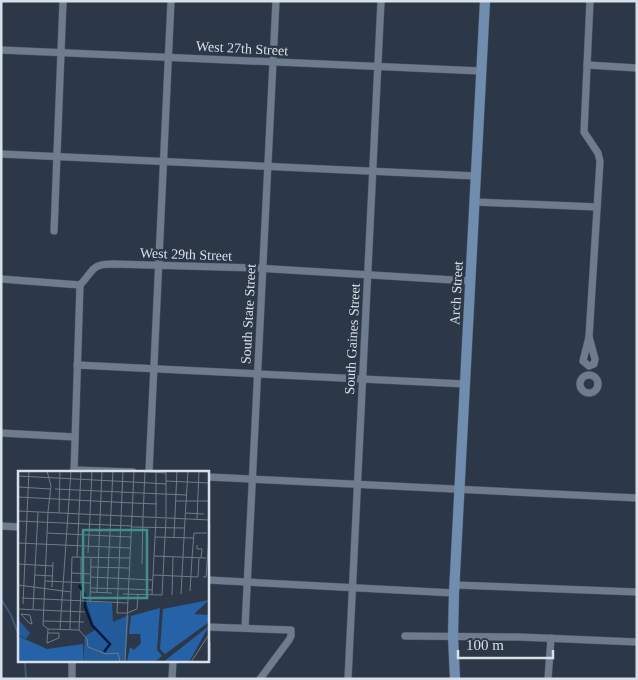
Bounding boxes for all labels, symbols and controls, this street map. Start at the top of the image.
street label: West 27th Street [196,39,289,58]
street label: West 29th Street [140,245,232,264]
street label: Arch Street [447,261,466,325]
street label: South State Street [238,263,259,365]
street label: South Gaines Street [342,283,363,395]
inset map [18,471,209,662]
scale bar [458,628,553,660]
text: 100 m [466,637,504,653]

